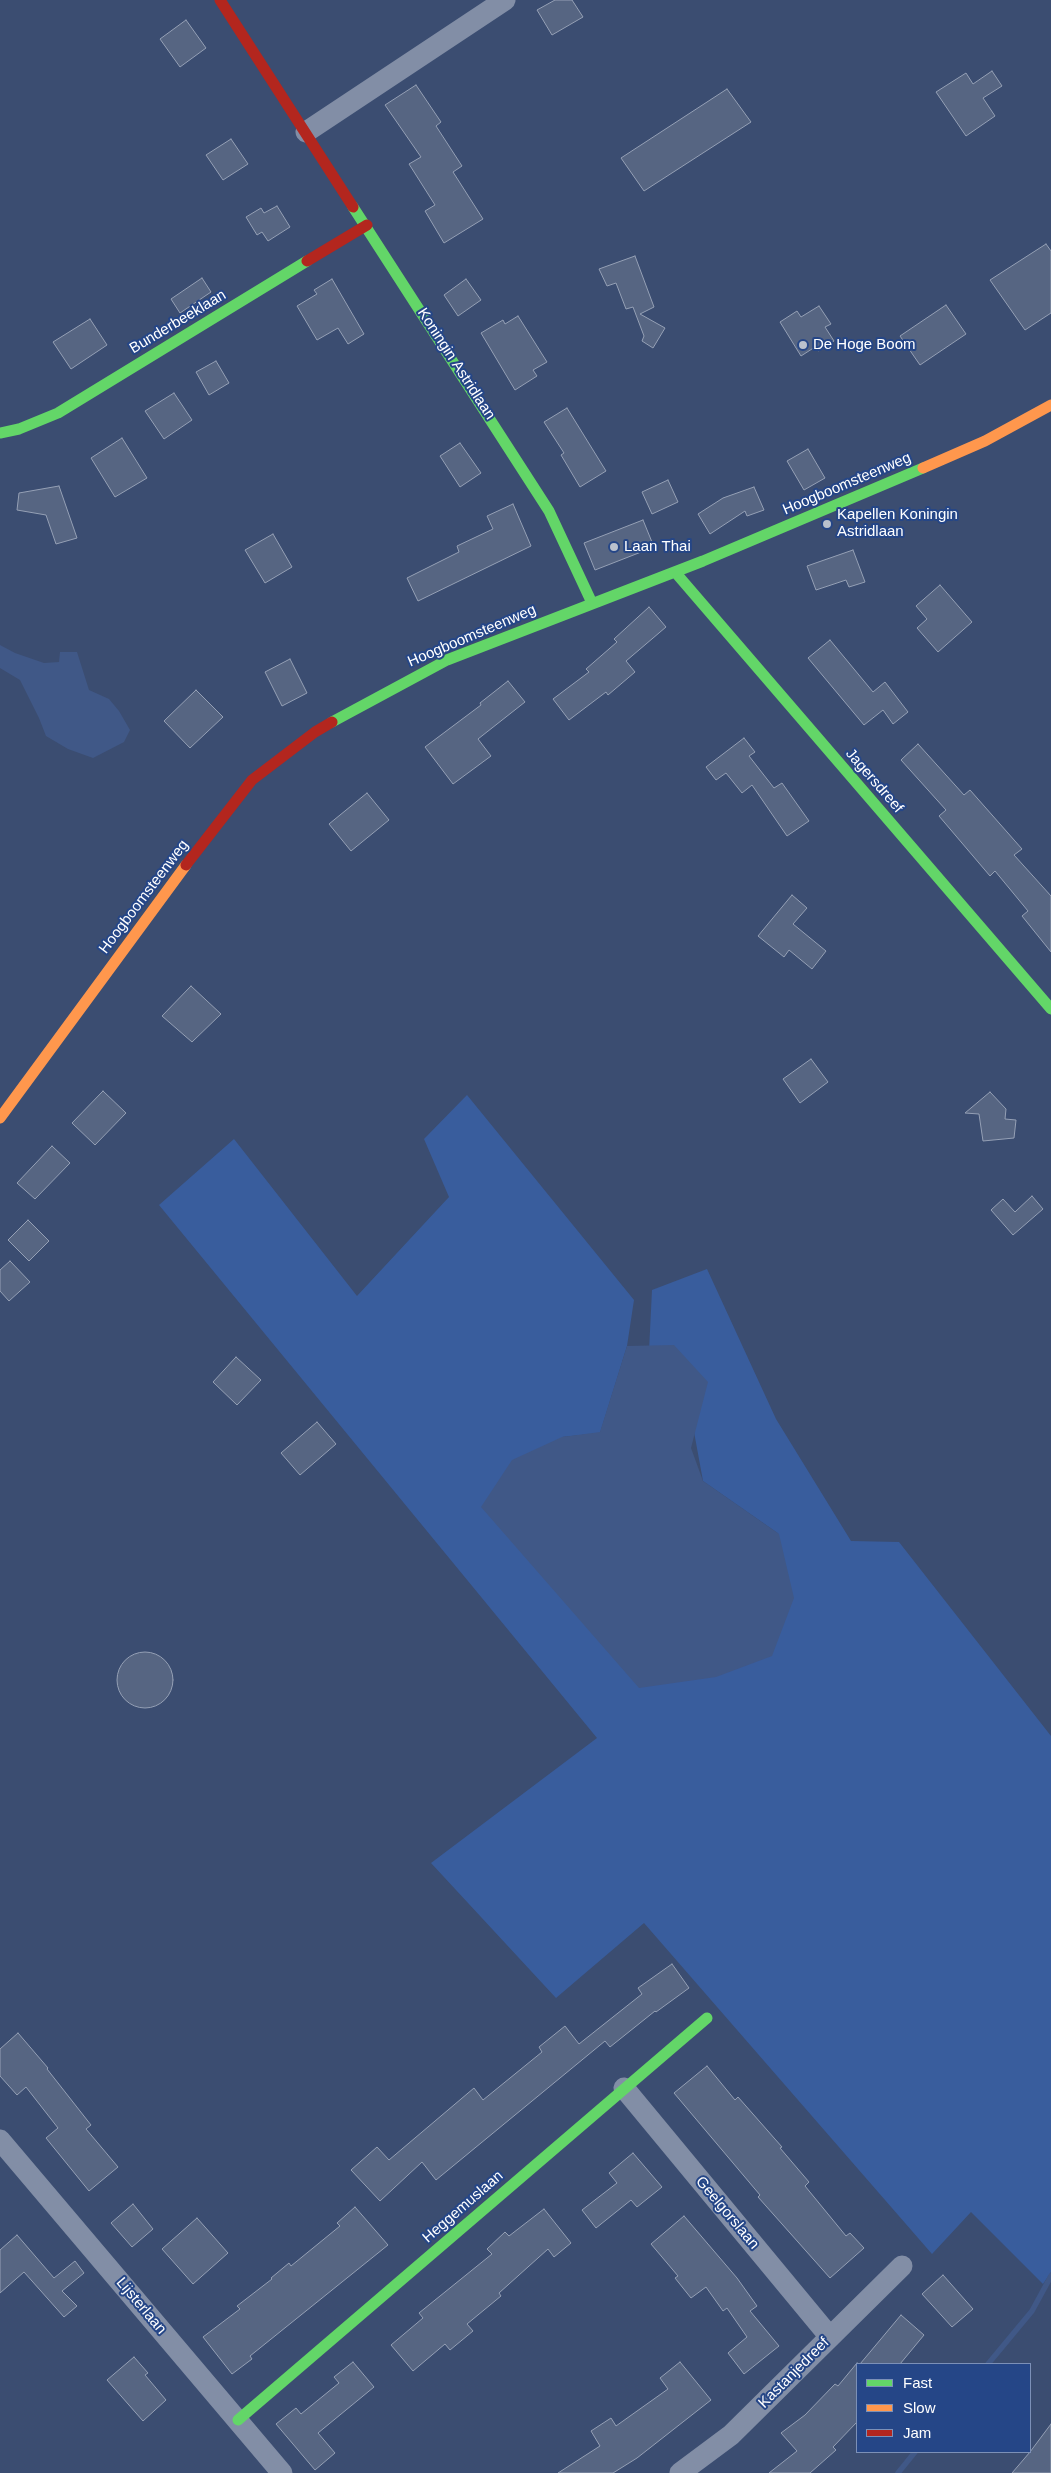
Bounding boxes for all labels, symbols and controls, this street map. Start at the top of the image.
street label: Bunderbeeklaan [127,286,229,358]
street label: Koningin Astridlaan [413,305,499,423]
place label: De Hoge Boom [813,336,916,354]
marker: De Hoge Boom [797,339,809,351]
street label: Hoogboomsteenweg [780,449,914,519]
place label: Kapellen Koningin Astridlaan [837,506,958,541]
marker: Kapellen Koningin Astridlaan [821,518,833,530]
place label: Laan Thai [624,538,691,556]
marker: Laan Thai [608,541,620,553]
street label: Hoogboomsteenweg [405,601,539,671]
street label: Jagersdreef [841,745,907,817]
street label: Hoogboomsteenweg [95,837,193,957]
street label: Heggemuslaan [419,2167,507,2247]
street label: Geelgorslaan [691,2173,763,2253]
street label: Lijsterlaan [112,2274,170,2338]
street label: Kastanjedreef [755,2334,833,2412]
legend [856,2363,1031,2453]
text: Fast [903,2374,932,2391]
text: Slow [903,2399,936,2416]
text: Jam [903,2424,931,2441]

